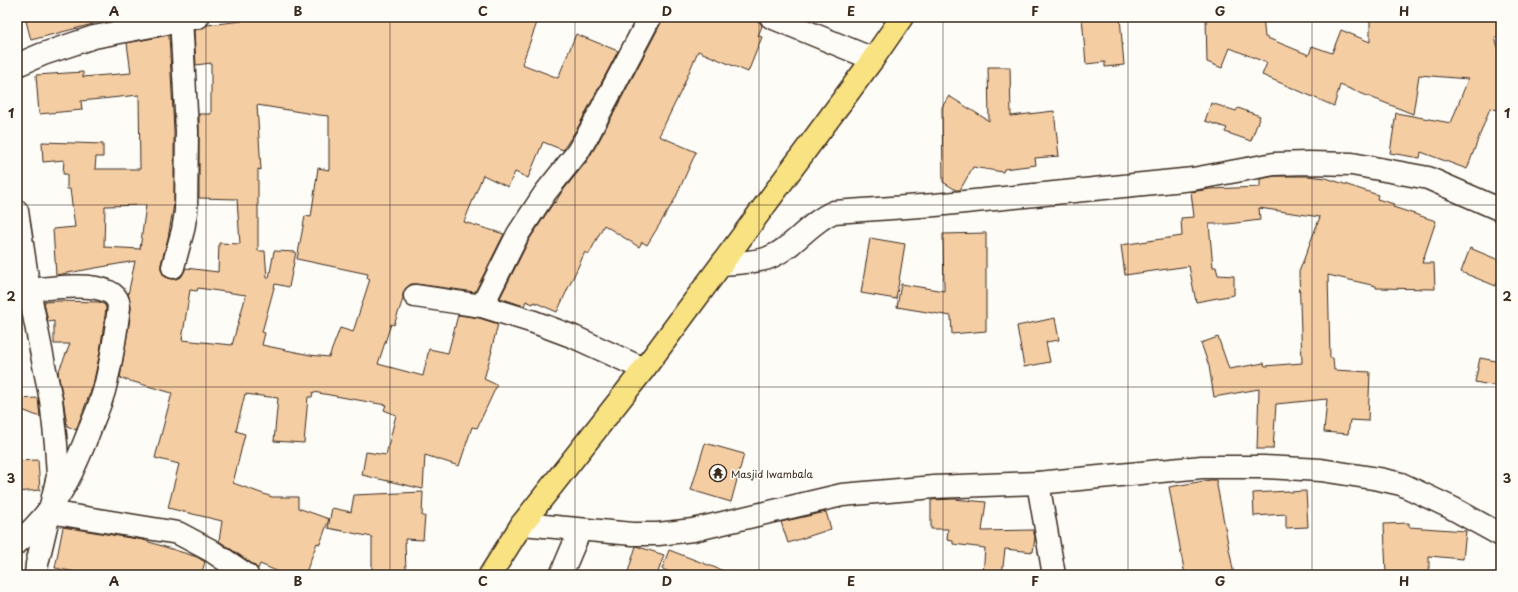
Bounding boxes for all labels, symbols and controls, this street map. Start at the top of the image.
text: A [109,1,119,20]
text: B [294,1,303,20]
text: C [478,1,488,20]
text: D [662,1,672,20]
text: E [847,1,855,20]
text: F [1031,1,1039,20]
text: G [1215,1,1225,20]
text: H [1399,1,1409,20]
text: 1 [8,103,14,122]
text: 1 [1504,103,1510,122]
text: 2 [6,286,16,305]
text: 2 [1502,286,1512,305]
temple icon: Masjid Iwambala [708,463,728,483]
place label: Masjid Iwambala [731,466,814,481]
text: 3 [7,468,16,487]
text: 3 [1503,468,1512,487]
text: A [109,571,119,590]
text: B [294,571,303,590]
text: C [478,571,488,590]
text: D [662,571,672,590]
text: E [847,571,855,590]
text: F [1031,571,1039,590]
text: G [1215,571,1225,590]
text: H [1399,571,1409,590]

